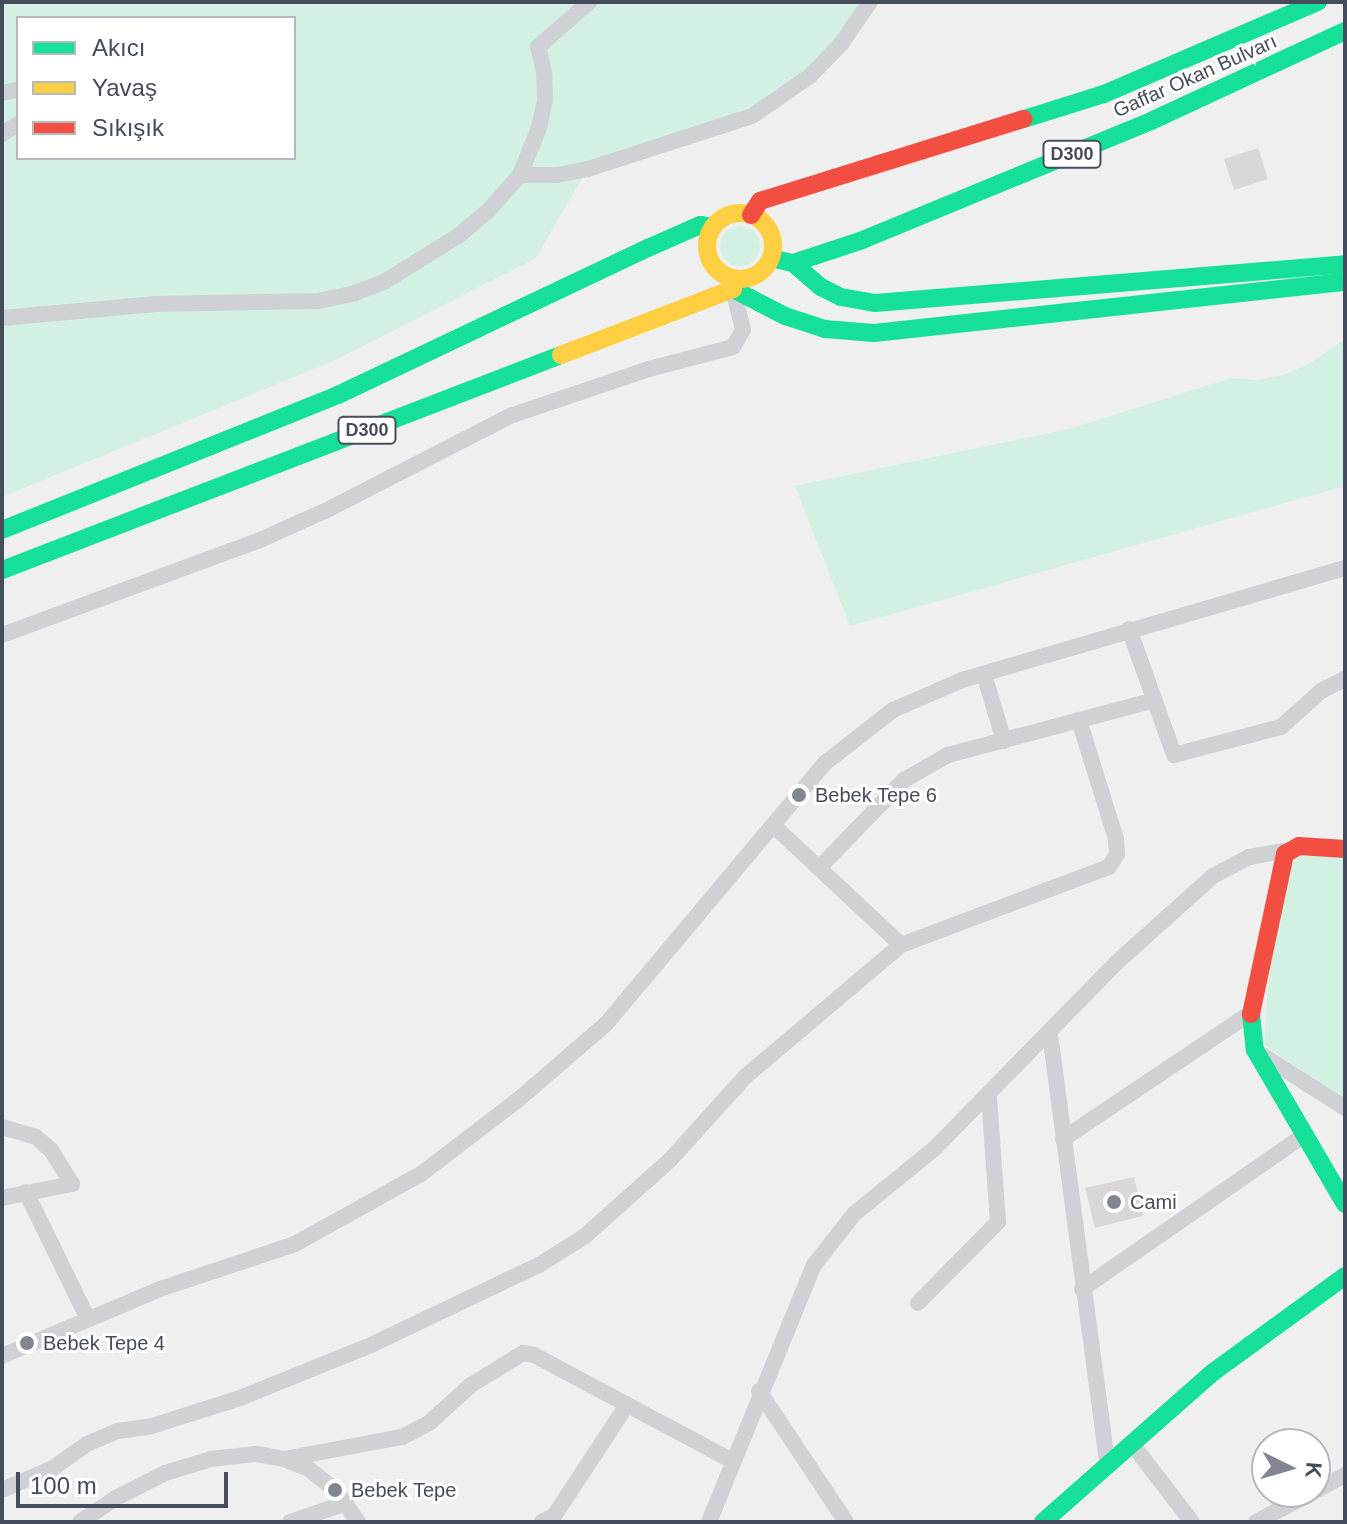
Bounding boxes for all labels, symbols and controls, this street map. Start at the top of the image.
legend [16,16,296,160]
street label: Gaffar Okan Bulvarı [1110,29,1280,123]
text: Akıcı [92,34,145,61]
text: Yavaş [92,74,157,101]
text: Sıkışık [92,114,164,141]
road number: D300 [1042,140,1102,168]
road number: D300 [337,416,397,444]
place label: Bebek Tepe 6 [815,783,937,807]
marker: Bebek Tepe 6 [790,786,808,804]
place label: Cami [1130,1190,1177,1214]
marker: Cami [1105,1193,1123,1211]
place label: Bebek Tepe 4 [43,1331,165,1355]
marker: Bebek Tepe 4 [18,1334,36,1352]
north arrow [1251,1428,1331,1508]
scale bar [20,1456,232,1506]
text: K [1300,1461,1327,1479]
text: 100 m [30,1472,97,1499]
place label: Bebek Tepe [351,1478,457,1502]
marker: Bebek Tepe [326,1481,344,1499]

